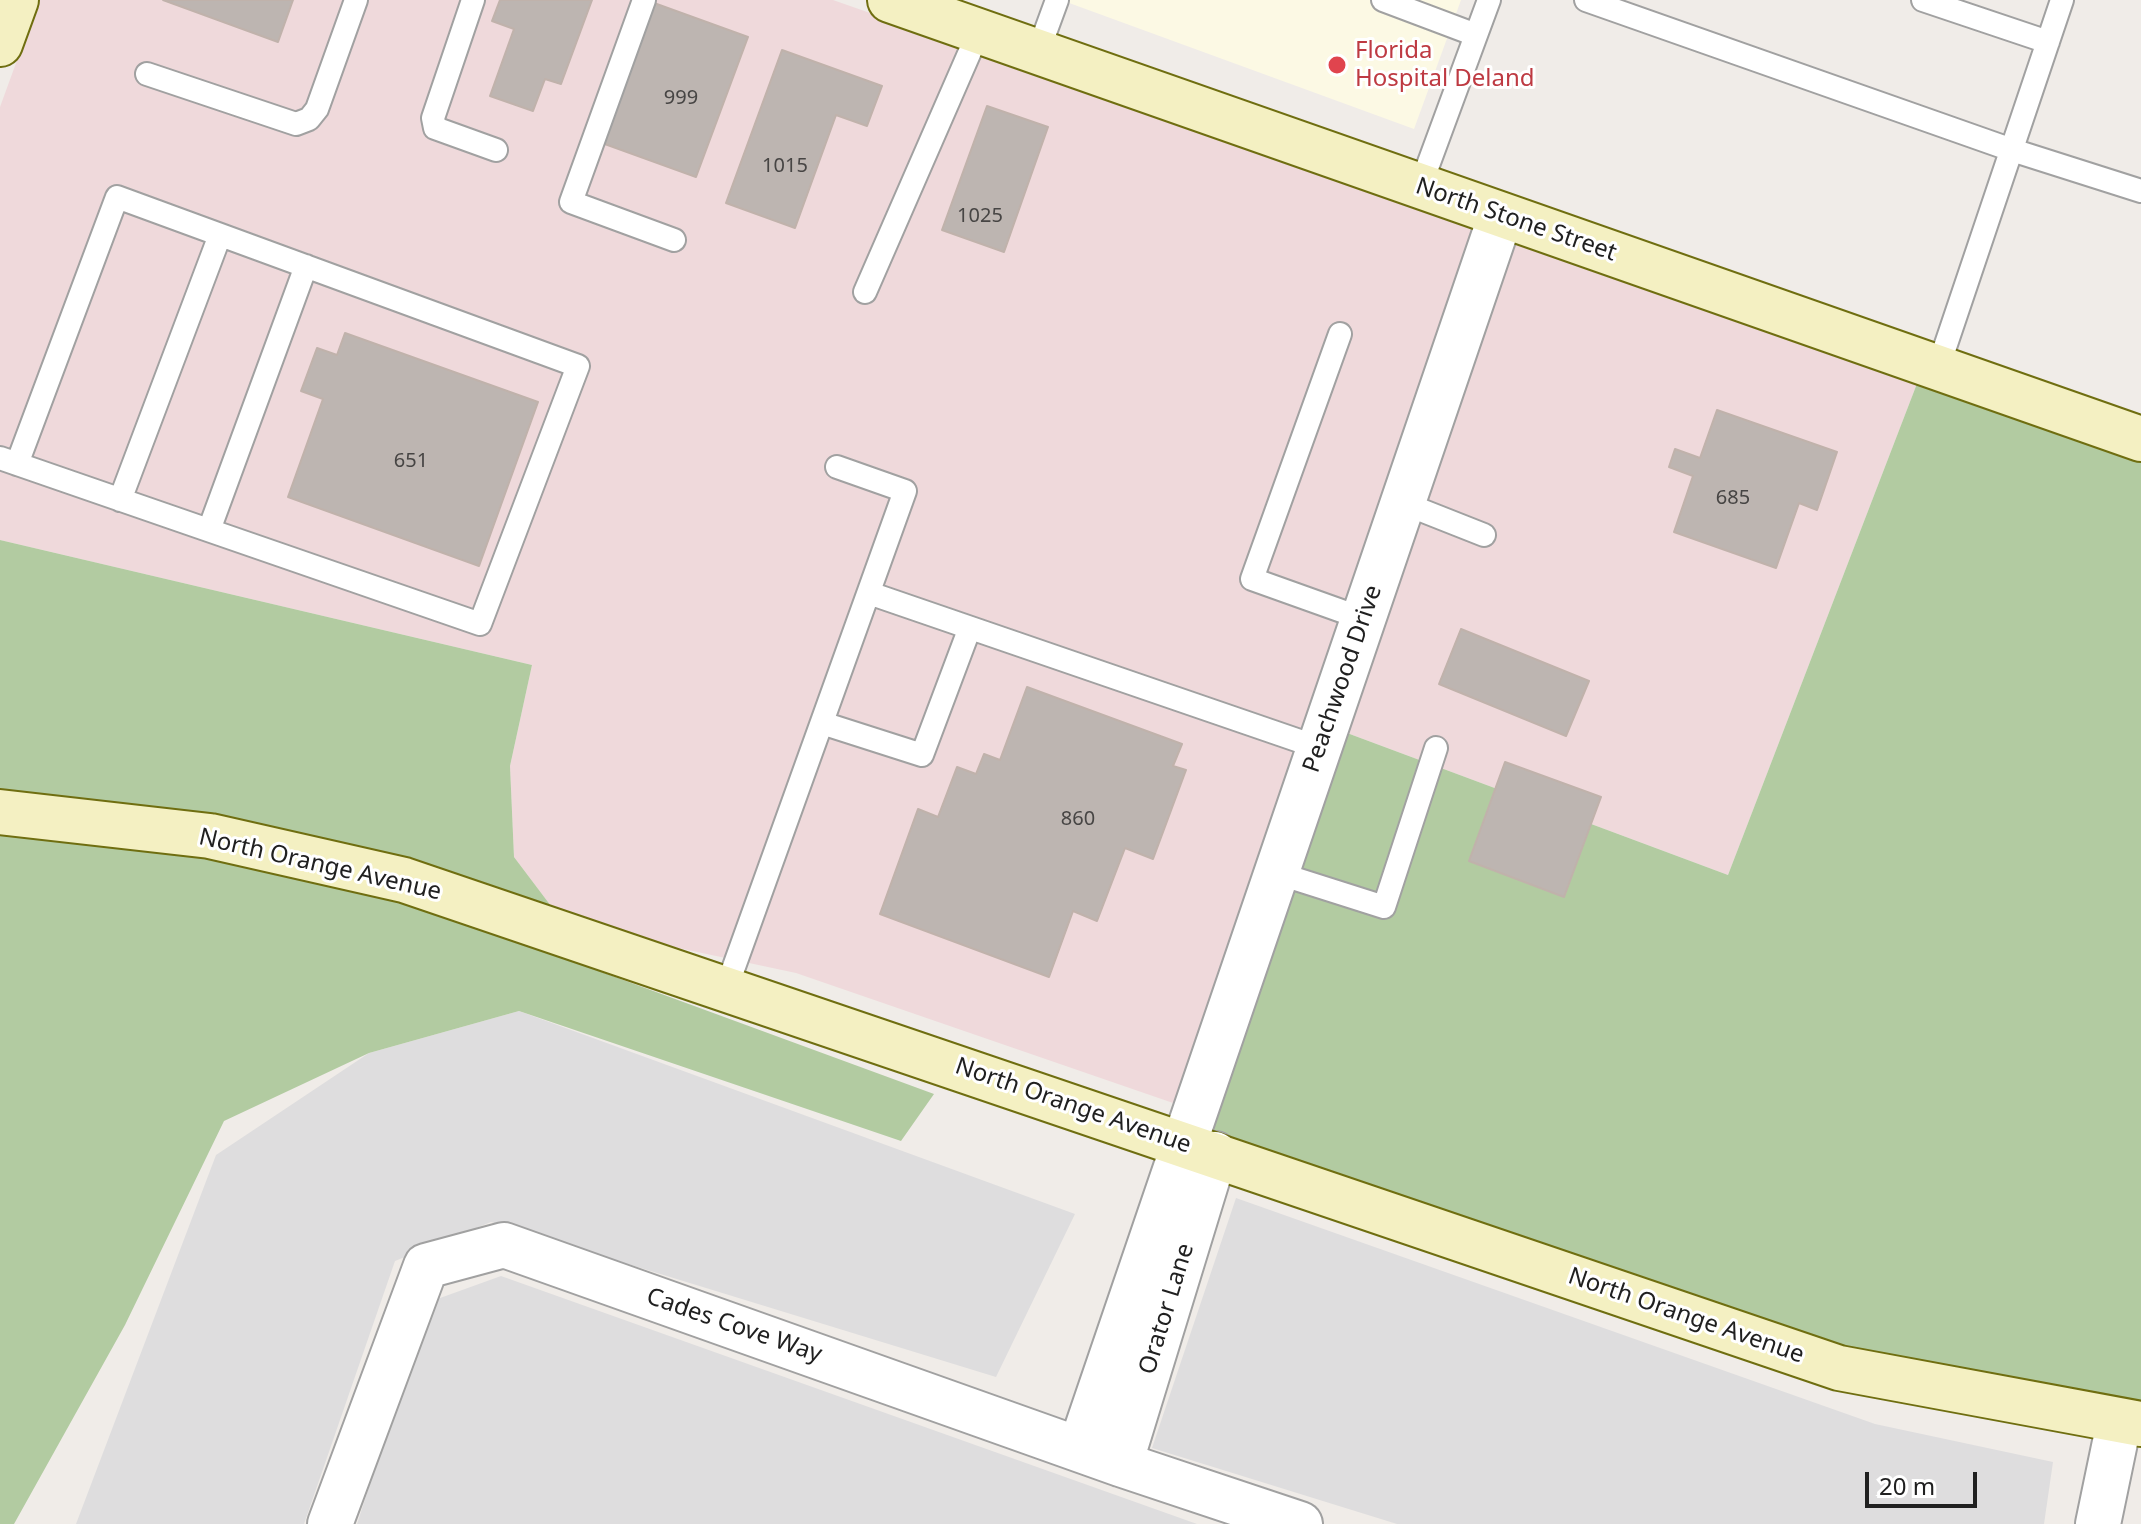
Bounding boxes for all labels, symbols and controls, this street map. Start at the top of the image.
place label: Florida Hospital Deland [1355,37,1535,93]
marker: Florida Hospital Deland [1326,54,1348,76]
house number: 999 [664,86,698,110]
house number: 1015 [762,154,808,178]
street label: North Stone Street [1412,172,1620,268]
house number: 1025 [957,204,1003,228]
house number: 651 [394,449,428,473]
house number: 685 [1716,486,1750,510]
street label: Peachwood Drive [1297,582,1389,776]
house number: 860 [1061,807,1095,831]
street label: North Orange Avenue [196,823,444,907]
street label: North Orange Avenue [951,1052,1195,1160]
street label: Orator Lane [1133,1240,1201,1378]
street label: North Orange Avenue [1564,1262,1808,1370]
street label: Cades Cove Way [643,1283,825,1369]
scale bar [1869,1456,1981,1506]
text: 20 m [1879,1469,1935,1502]

